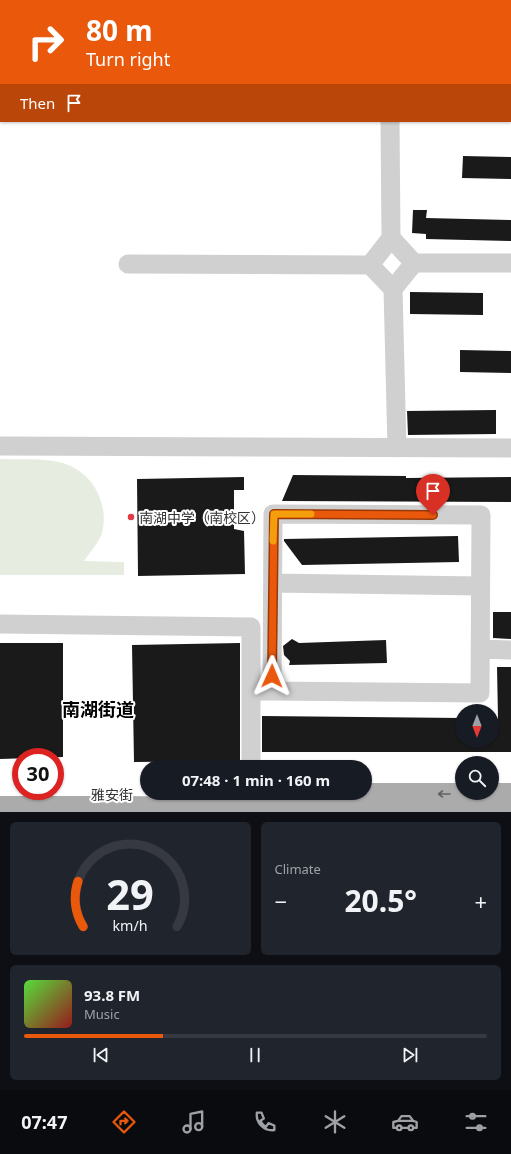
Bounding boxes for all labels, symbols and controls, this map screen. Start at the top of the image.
text: 80 m [86,11,153,49]
icon: right [20,16,72,68]
text: Turn right [86,47,170,71]
icon: arrive [63,92,85,114]
text: Then [20,93,55,113]
pin [416,474,450,515]
icon: arrive [422,480,444,502]
place label: 南湖中学（南校区） [139,508,265,527]
marker: 南湖中学（南校区） [126,512,136,522]
position arrow [251,655,293,697]
district label: 南湖街道 [62,697,134,721]
north arrow [455,704,499,748]
map controls [455,704,499,800]
speed limit sign: 30 [12,748,64,800]
button: search [455,756,499,800]
text: 07:48 · 1 min · 160 m [182,770,330,790]
street label: 雅安街 [91,785,133,804]
one-way arrow [438,790,451,798]
text: Climate [275,860,321,878]
text: 29 [106,865,154,921]
text: 20.5° [344,880,417,921]
text: − [275,886,287,916]
text: + [474,886,487,916]
text: km/h [113,915,148,934]
text: 93.8 FM [84,985,140,1005]
text: Music [84,1005,120,1023]
icon: previous [90,1044,112,1066]
icon: pause [244,1044,266,1066]
icon: next [399,1044,421,1066]
icon: directions [110,1108,138,1136]
icon: music [180,1108,208,1136]
icon: phone [251,1108,279,1136]
icon: climate [321,1108,349,1136]
icon: car [391,1108,419,1136]
icon: filters [462,1108,490,1136]
text: 07:47 [21,1110,67,1134]

